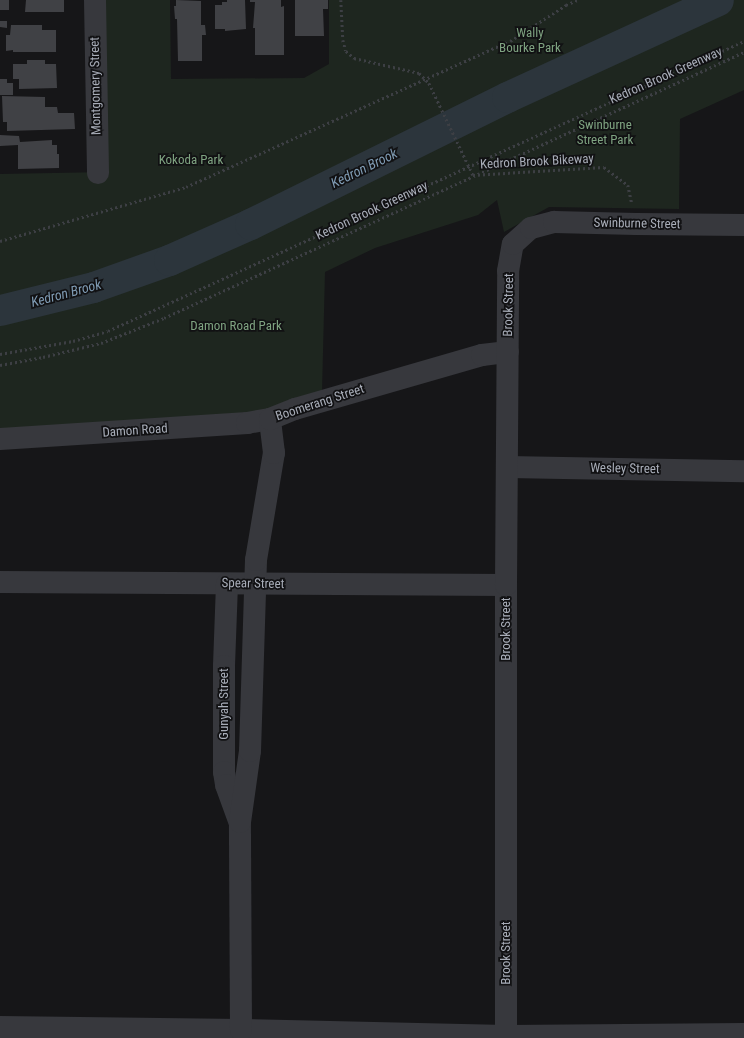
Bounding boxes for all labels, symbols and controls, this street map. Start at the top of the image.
park label: Wally Bourke Park [499,26,561,57]
street label: Montgomery Street [87,37,105,135]
street label: Kedron Brook Greenway [607,44,725,108]
park label: Swinburne Street Park [577,118,633,149]
water label: Kedron Brook [328,145,400,191]
street label: Kedron Brook Bikeway [480,151,594,173]
park label: Kokoda Park [159,152,223,168]
street label: Kedron Brook Greenway [313,178,431,244]
street label: Swinburne Street [593,215,681,233]
street label: Brook Street [501,273,517,337]
water label: Kedron Brook [29,276,103,310]
park label: Damon Road Park [190,318,282,334]
street label: Boomerang Street [274,381,366,425]
street label: Damon Road [102,421,168,441]
street label: Wesley Street [590,461,660,477]
street label: Spear Street [221,576,285,592]
street label: Brook Street [498,597,514,661]
street label: Gunyah Street [216,668,232,740]
street label: Brook Street [498,921,514,985]

